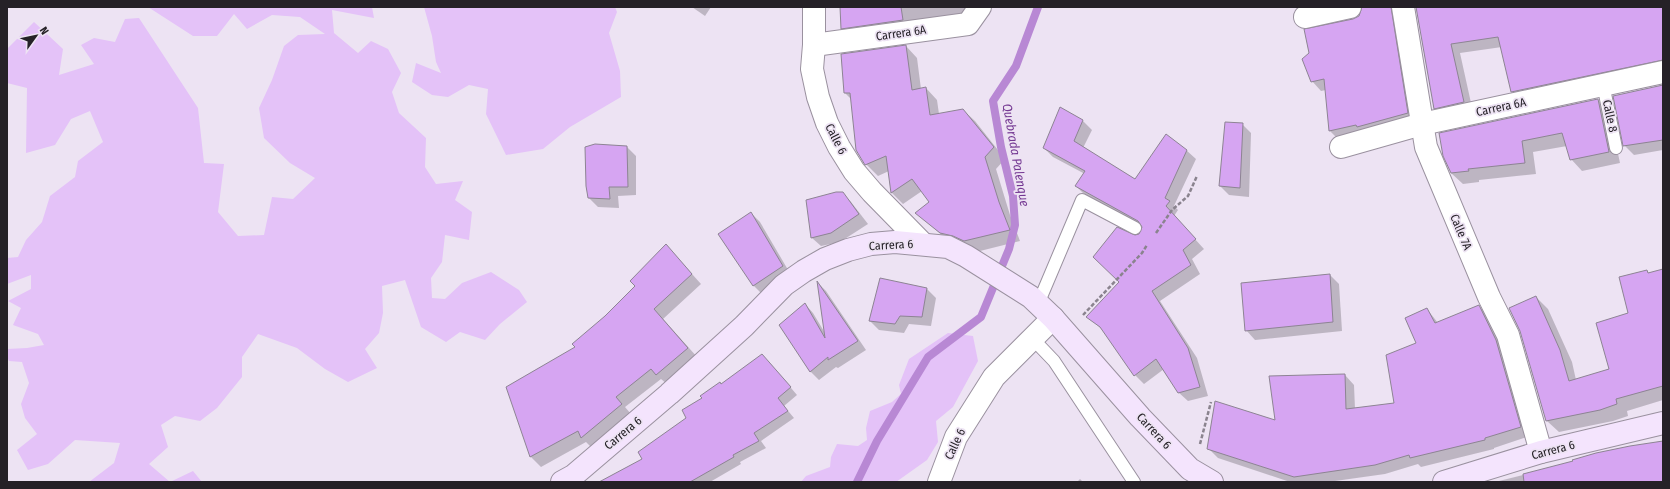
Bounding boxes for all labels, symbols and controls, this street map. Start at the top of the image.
north arrow [16,16,56,56]
street label: Carrera 6A [875,22,928,43]
text: N [37,25,51,37]
street label: Carrera 6A [1475,95,1528,119]
street label: Calle 8 [1600,99,1620,133]
water label: Quebrada Palenque [1000,102,1032,208]
street label: Calle 6 [822,121,850,157]
street label: Calle 7A [1447,212,1475,253]
street label: Carrera 6 [869,237,914,253]
street label: Carrera 6 [1134,410,1174,452]
street label: Carrera 6 [602,413,644,453]
street label: Calle 6 [942,426,968,462]
street label: Carrera 6 [1530,437,1576,462]

